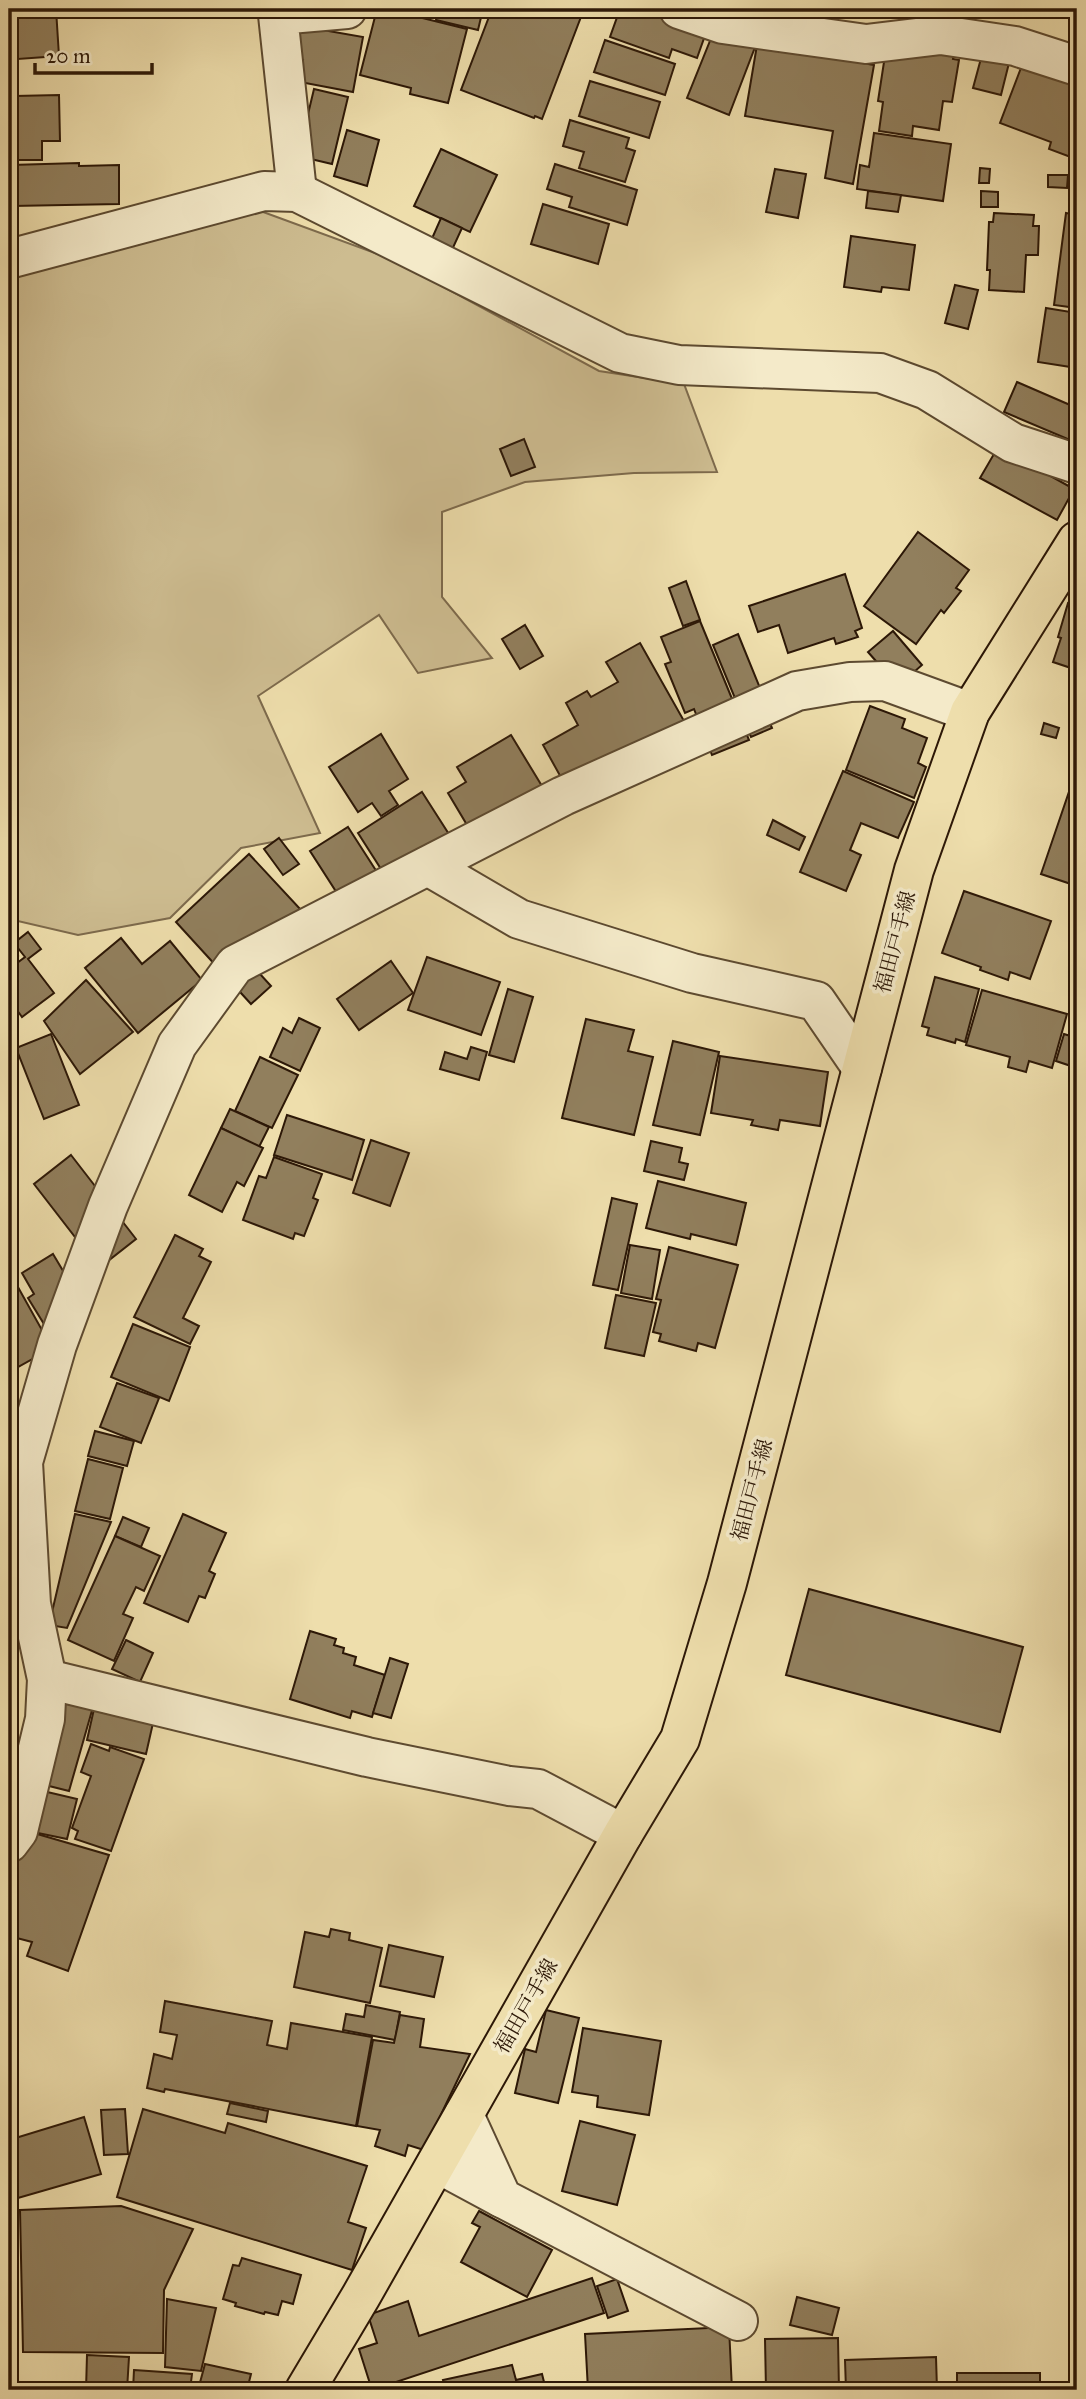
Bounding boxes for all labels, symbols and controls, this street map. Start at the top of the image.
scale bar [35,32,152,76]
text: 20 m [46,43,91,69]
street label: 福田戸手線 [869,888,921,996]
street label: 福田戸手線 [726,1436,778,1544]
street label: 福田戸手線 [488,1954,564,2058]

